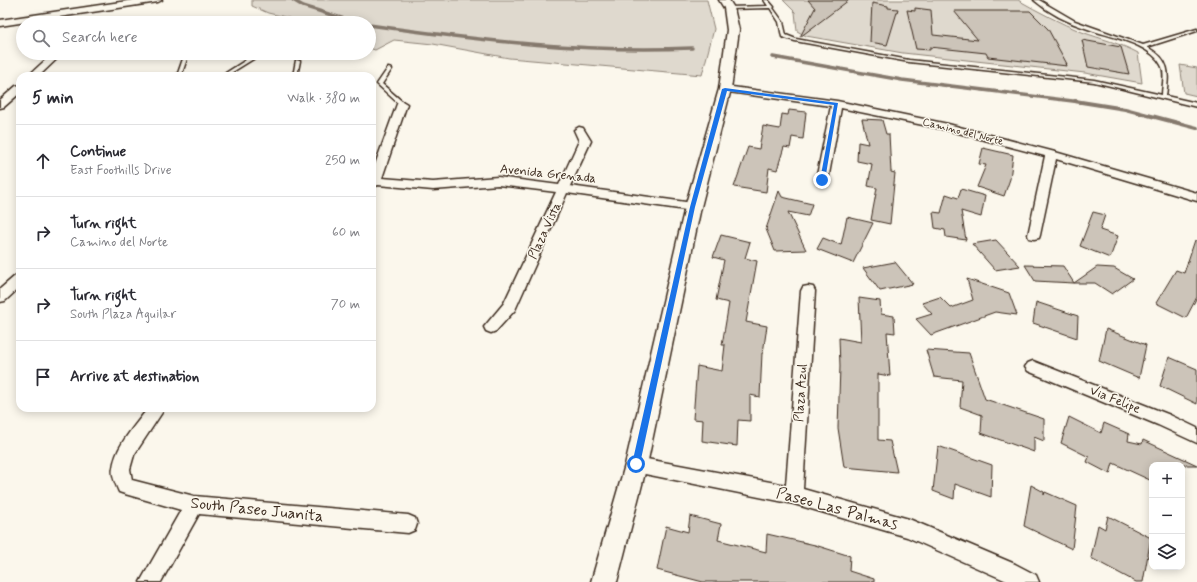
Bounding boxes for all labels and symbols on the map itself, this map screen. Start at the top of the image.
street label: Camino del Norte [921,115,1005,149]
street label: Avenida Grenada [499,160,597,188]
route end [813,171,831,189]
street label: Plaza Vista [524,200,566,262]
street label: Plaza Azul [790,363,812,423]
street label: Via Felipe [1087,382,1143,418]
route start [627,455,645,473]
street label: Paseo Las Palmas [774,483,900,535]
street label: South Paseo Juanita [189,493,325,527]

